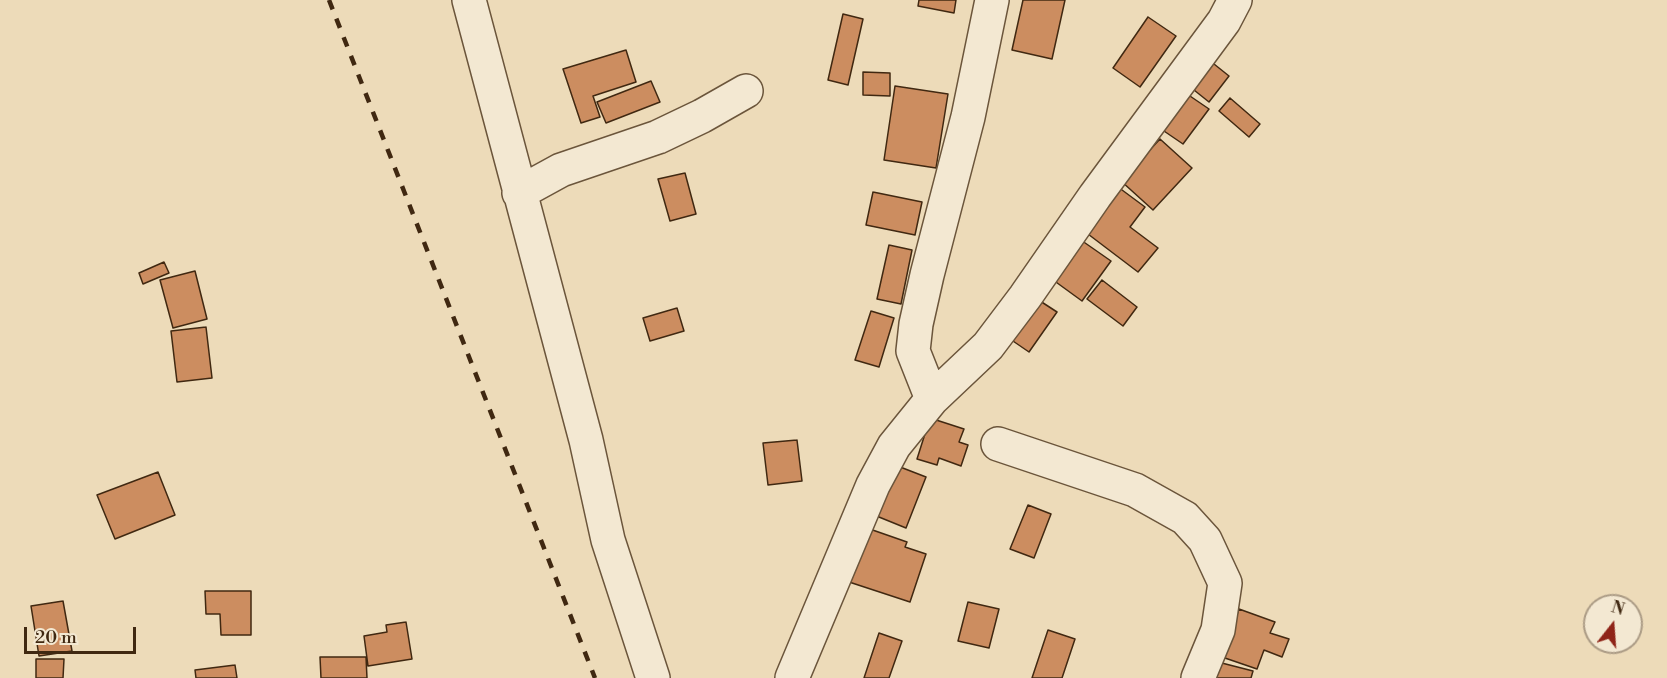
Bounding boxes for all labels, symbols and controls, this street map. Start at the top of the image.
north arrow [1583,594,1643,654]
text: N [1609,597,1627,620]
scale bar [27,615,140,653]
text: 20 m [35,626,77,649]

